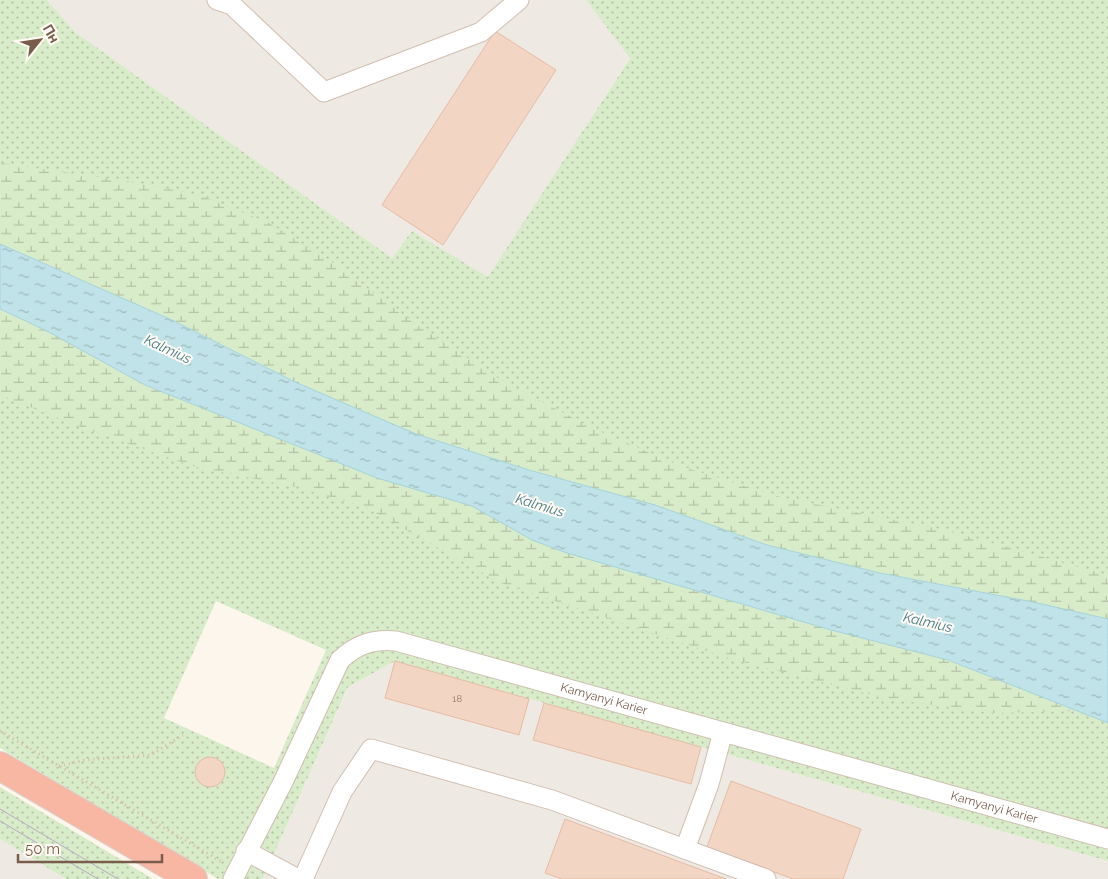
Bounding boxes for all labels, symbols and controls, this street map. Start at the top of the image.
north arrow [15,15,65,65]
text: Пн [40,21,63,46]
water label: Kalmius [142,331,194,367]
water label: Kalmius [514,490,567,520]
water label: Kalmius [902,609,955,636]
street label: Kamyanyi Karier [559,680,650,718]
house number: 18 [452,693,462,704]
street label: Kamyanyi Karier [949,789,1040,826]
scale bar [18,832,161,864]
text: 50 m [25,840,60,858]

